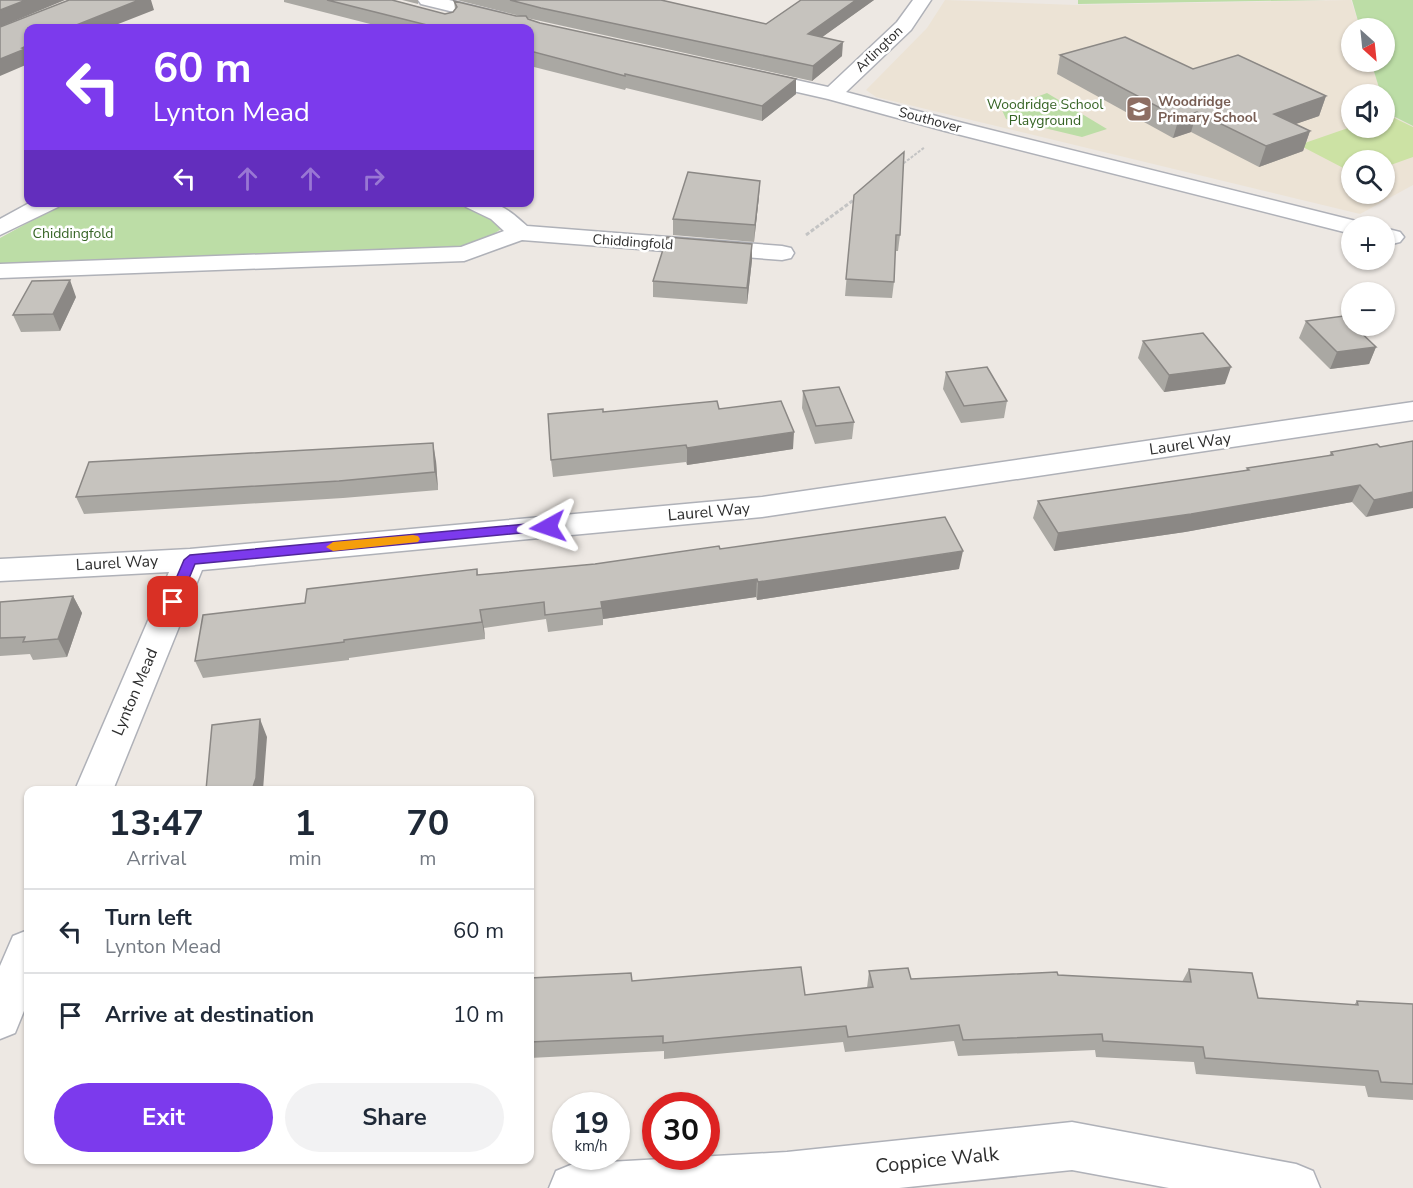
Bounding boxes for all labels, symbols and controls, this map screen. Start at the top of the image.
north arrow [1341,18,1395,72]
map controls [1341,18,1395,336]
street label: Arlington [851,22,907,76]
text: 60 m [153,40,252,97]
icon: left [54,48,132,126]
button: sound [1341,84,1395,138]
place label: Woodridge Primary School [1158,92,1258,127]
text: Lynton Mead [153,94,310,131]
school or university icon: Woodridge Primary School [1124,94,1154,124]
park label: Woodridge School Playground [987,95,1104,130]
street label: Southover [896,102,964,138]
button: search [1341,150,1395,204]
icon: left [168,162,201,195]
icon: ahead [231,162,264,195]
icon: ahead [294,162,327,195]
icon: right [357,162,390,195]
button: + [1341,216,1395,270]
park label: Chiddingfold [33,224,113,243]
street label: Chiddingfold [592,230,674,254]
button: − [1341,282,1395,336]
street label: Laurel Way [1148,427,1233,461]
position arrow [516,495,580,559]
street label: Laurel Way [667,497,752,527]
street label: Laurel Way [75,550,160,576]
pin [147,576,198,627]
icon: arrive [156,585,189,618]
street label: Lynton Mead [107,645,163,739]
text: 13:47 [109,799,204,848]
text: 1 [294,799,316,848]
text: 70 [406,799,449,848]
text: Arrival [126,845,186,872]
text: min [288,845,322,872]
text: m [419,845,436,872]
text: Turn left [105,903,192,933]
icon: left [54,915,87,948]
text: 60 m [453,916,504,946]
text: Lynton Mead [105,933,221,960]
icon: arrive [54,999,87,1032]
text: Arrive at destination [105,1000,314,1030]
text: 10 m [453,1000,504,1030]
button: Exit [54,1083,273,1152]
button: Share [285,1083,504,1152]
speed limit sign: 30 [642,1092,720,1170]
text: 19 [573,1103,609,1144]
text: km/h [574,1136,608,1156]
street label: Coppice Walk [874,1140,1001,1180]

